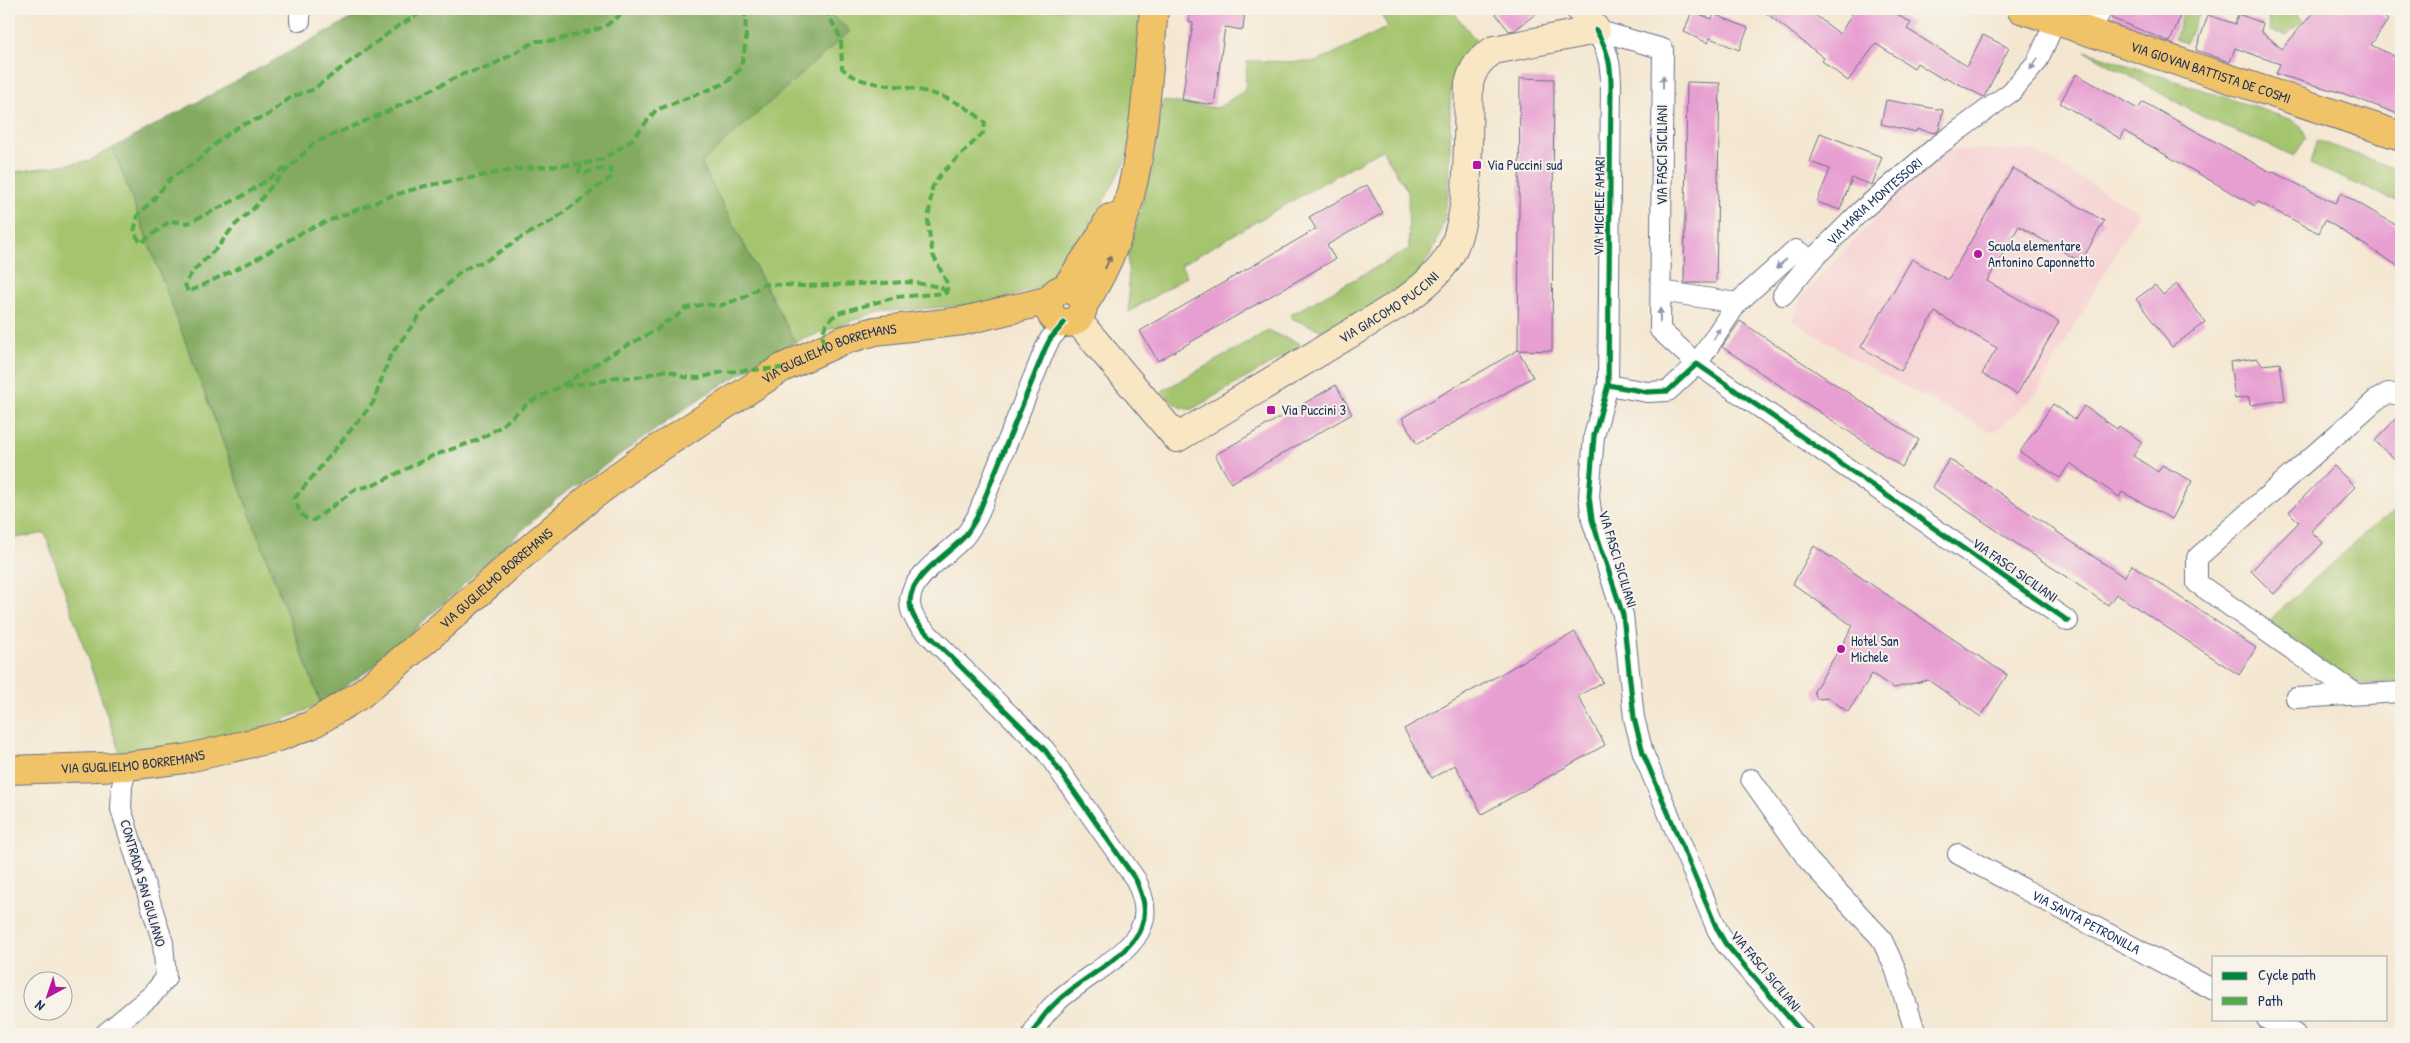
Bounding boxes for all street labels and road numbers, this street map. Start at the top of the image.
street label: VIA GIOVAN BATTISTA DE COSMI [2128,36,2293,107]
street label: VIA FASCI SICILIANI [1652,105,1671,205]
street label: VIA MARIA MONTESSORI [1822,153,1926,249]
street label: VIA MICHELE AMARI [1588,156,1609,256]
street label: VIA GIACOMO PUCCINI [1335,267,1443,347]
street label: VIA GUGLIELMO BORREMANS [757,319,898,388]
street label: VIA FASCI SICILIANI [1595,508,1642,610]
street label: VIA GUGLIELMO BORREMANS [435,523,557,632]
street label: VIA FASCI SICILIANI [1969,533,2062,606]
street label: VIA GUGLIELMO BORREMANS [60,744,207,777]
street label: CONTRADA SAN GIULIANO [116,817,171,949]
street label: VIA SANTA PETRONILLA [2029,885,2144,958]
street label: VIA FASCI SICILIANI [1727,926,1806,1015]

